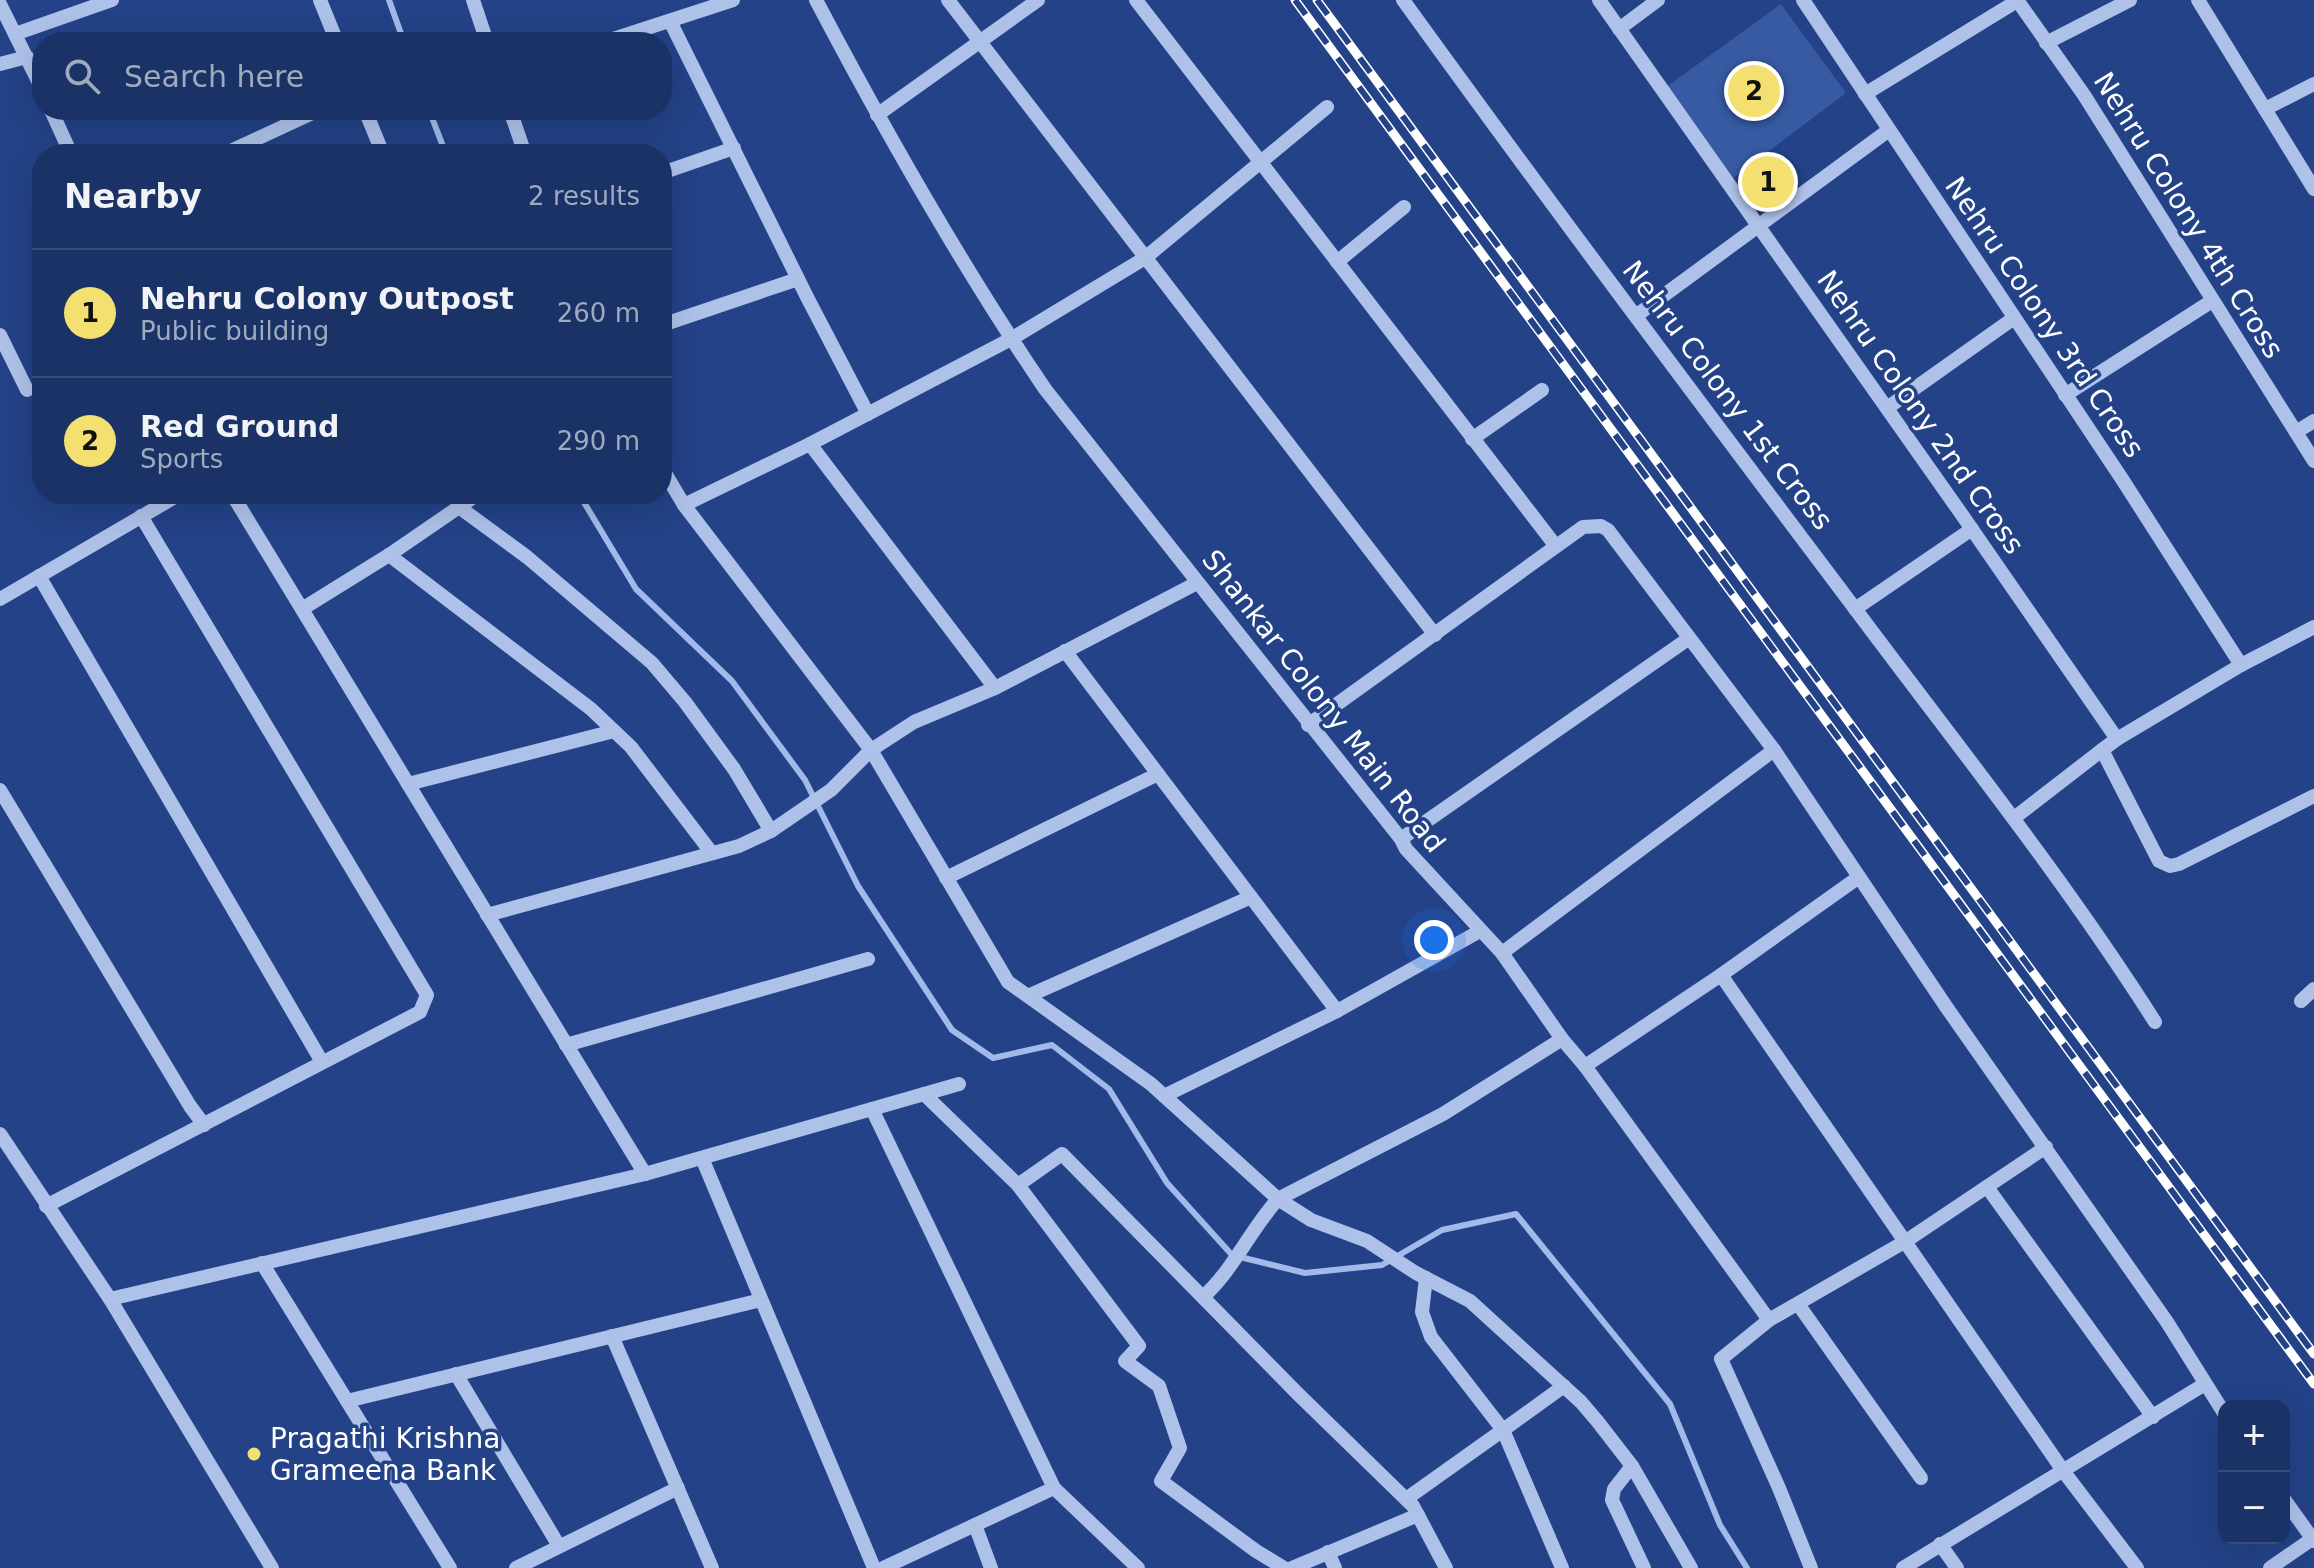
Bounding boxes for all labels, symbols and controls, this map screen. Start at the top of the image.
search box [32,32,672,120]
icon: search [60,54,104,98]
text: Search here [124,59,304,94]
pin: 2 [1728,61,1780,121]
street label: Nehru Colony 4th Cross [2087,66,2290,364]
pin: 1 [1742,152,1794,212]
street label: Nehru Colony 3rd Cross [1938,171,2151,464]
text: Nearby [64,176,202,216]
text: 2 results [528,181,640,211]
street label: Nehru Colony 1st Cross [1616,254,1839,536]
street label: Nehru Colony 2nd Cross [1810,264,2031,560]
text: Nehru Colony Outpost [140,281,514,316]
text: 1 [81,298,99,328]
text: 260 m [557,298,640,328]
text: Public building [140,316,329,346]
text: Red Ground [140,409,340,444]
text: 2 [81,426,99,456]
text: 290 m [557,426,640,456]
text: Sports [140,444,223,474]
street label: Shankar Colony Main Road [1195,544,1452,859]
your location [1414,920,1454,960]
map controls [2218,1400,2290,1544]
button: + [2218,1400,2290,1472]
place label: Pragathi Krishna Grameena Bank [270,1422,500,1487]
marker: Pragathi Krishna Grameena Bank [245,1445,263,1463]
button: − [2218,1472,2290,1544]

